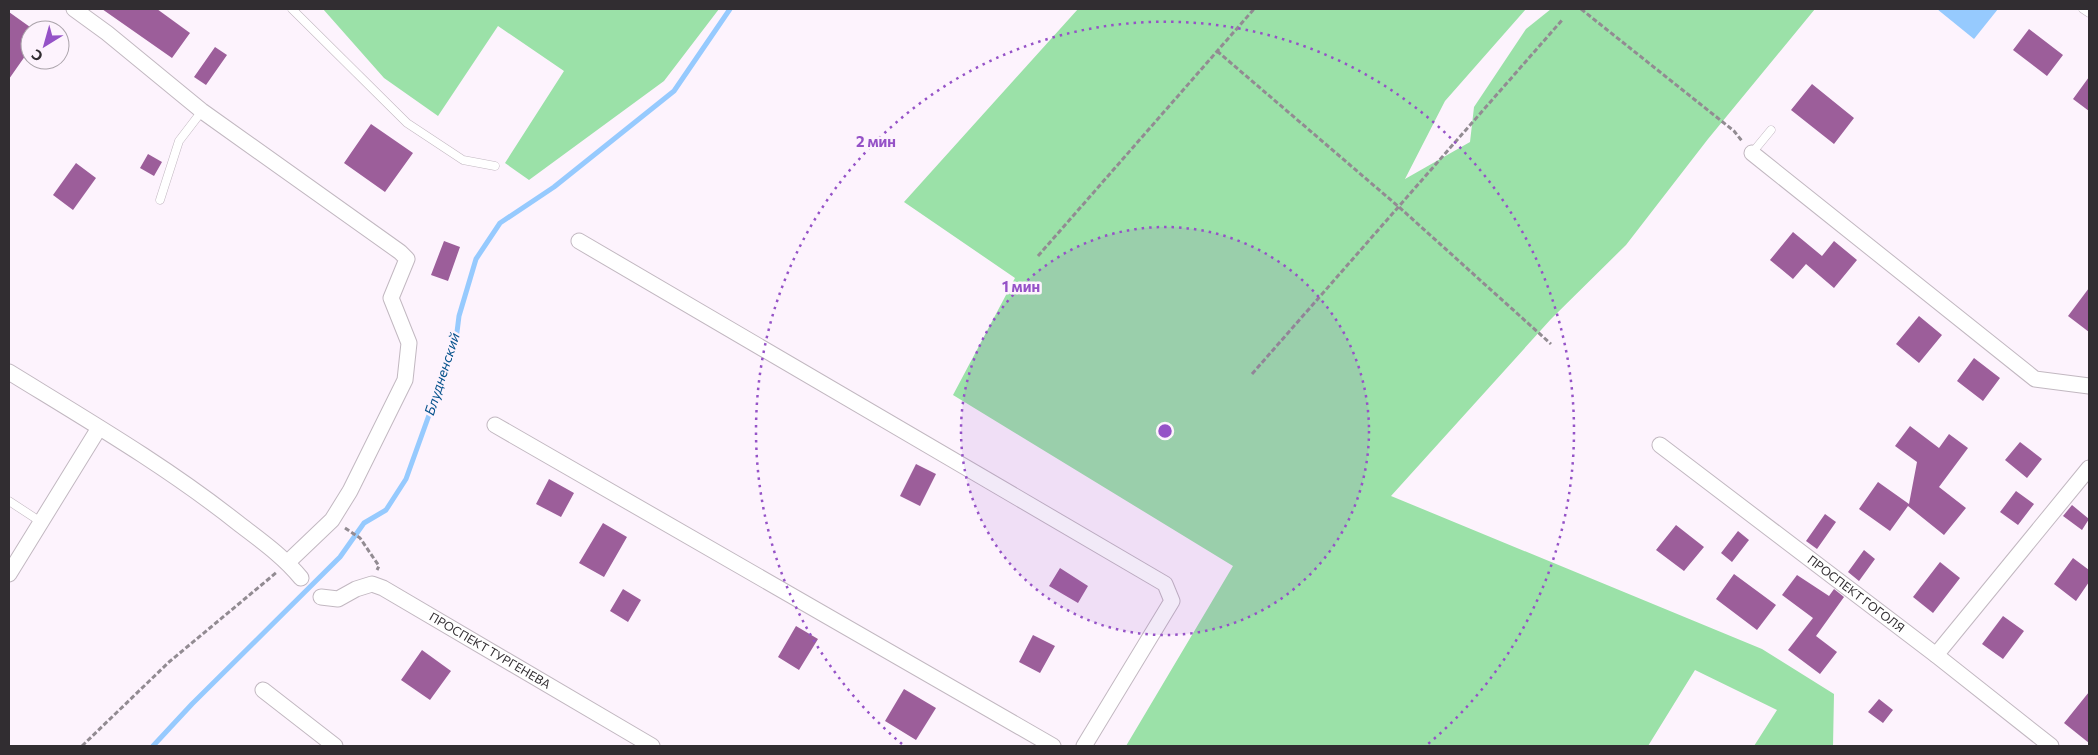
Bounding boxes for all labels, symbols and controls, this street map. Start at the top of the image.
north arrow [20,20,70,70]
text: С [28,46,46,65]
text: 2 мин [856,132,896,150]
text: 1 мин [1002,277,1040,295]
water label: Блудненский [420,330,463,417]
centre of rings [1156,422,1174,440]
street label: ПРОСПЕКТ ГОГОЛЯ [1805,552,1908,634]
street label: ПРОСПЕКТ ТУРГЕНЕВА [427,609,553,691]

